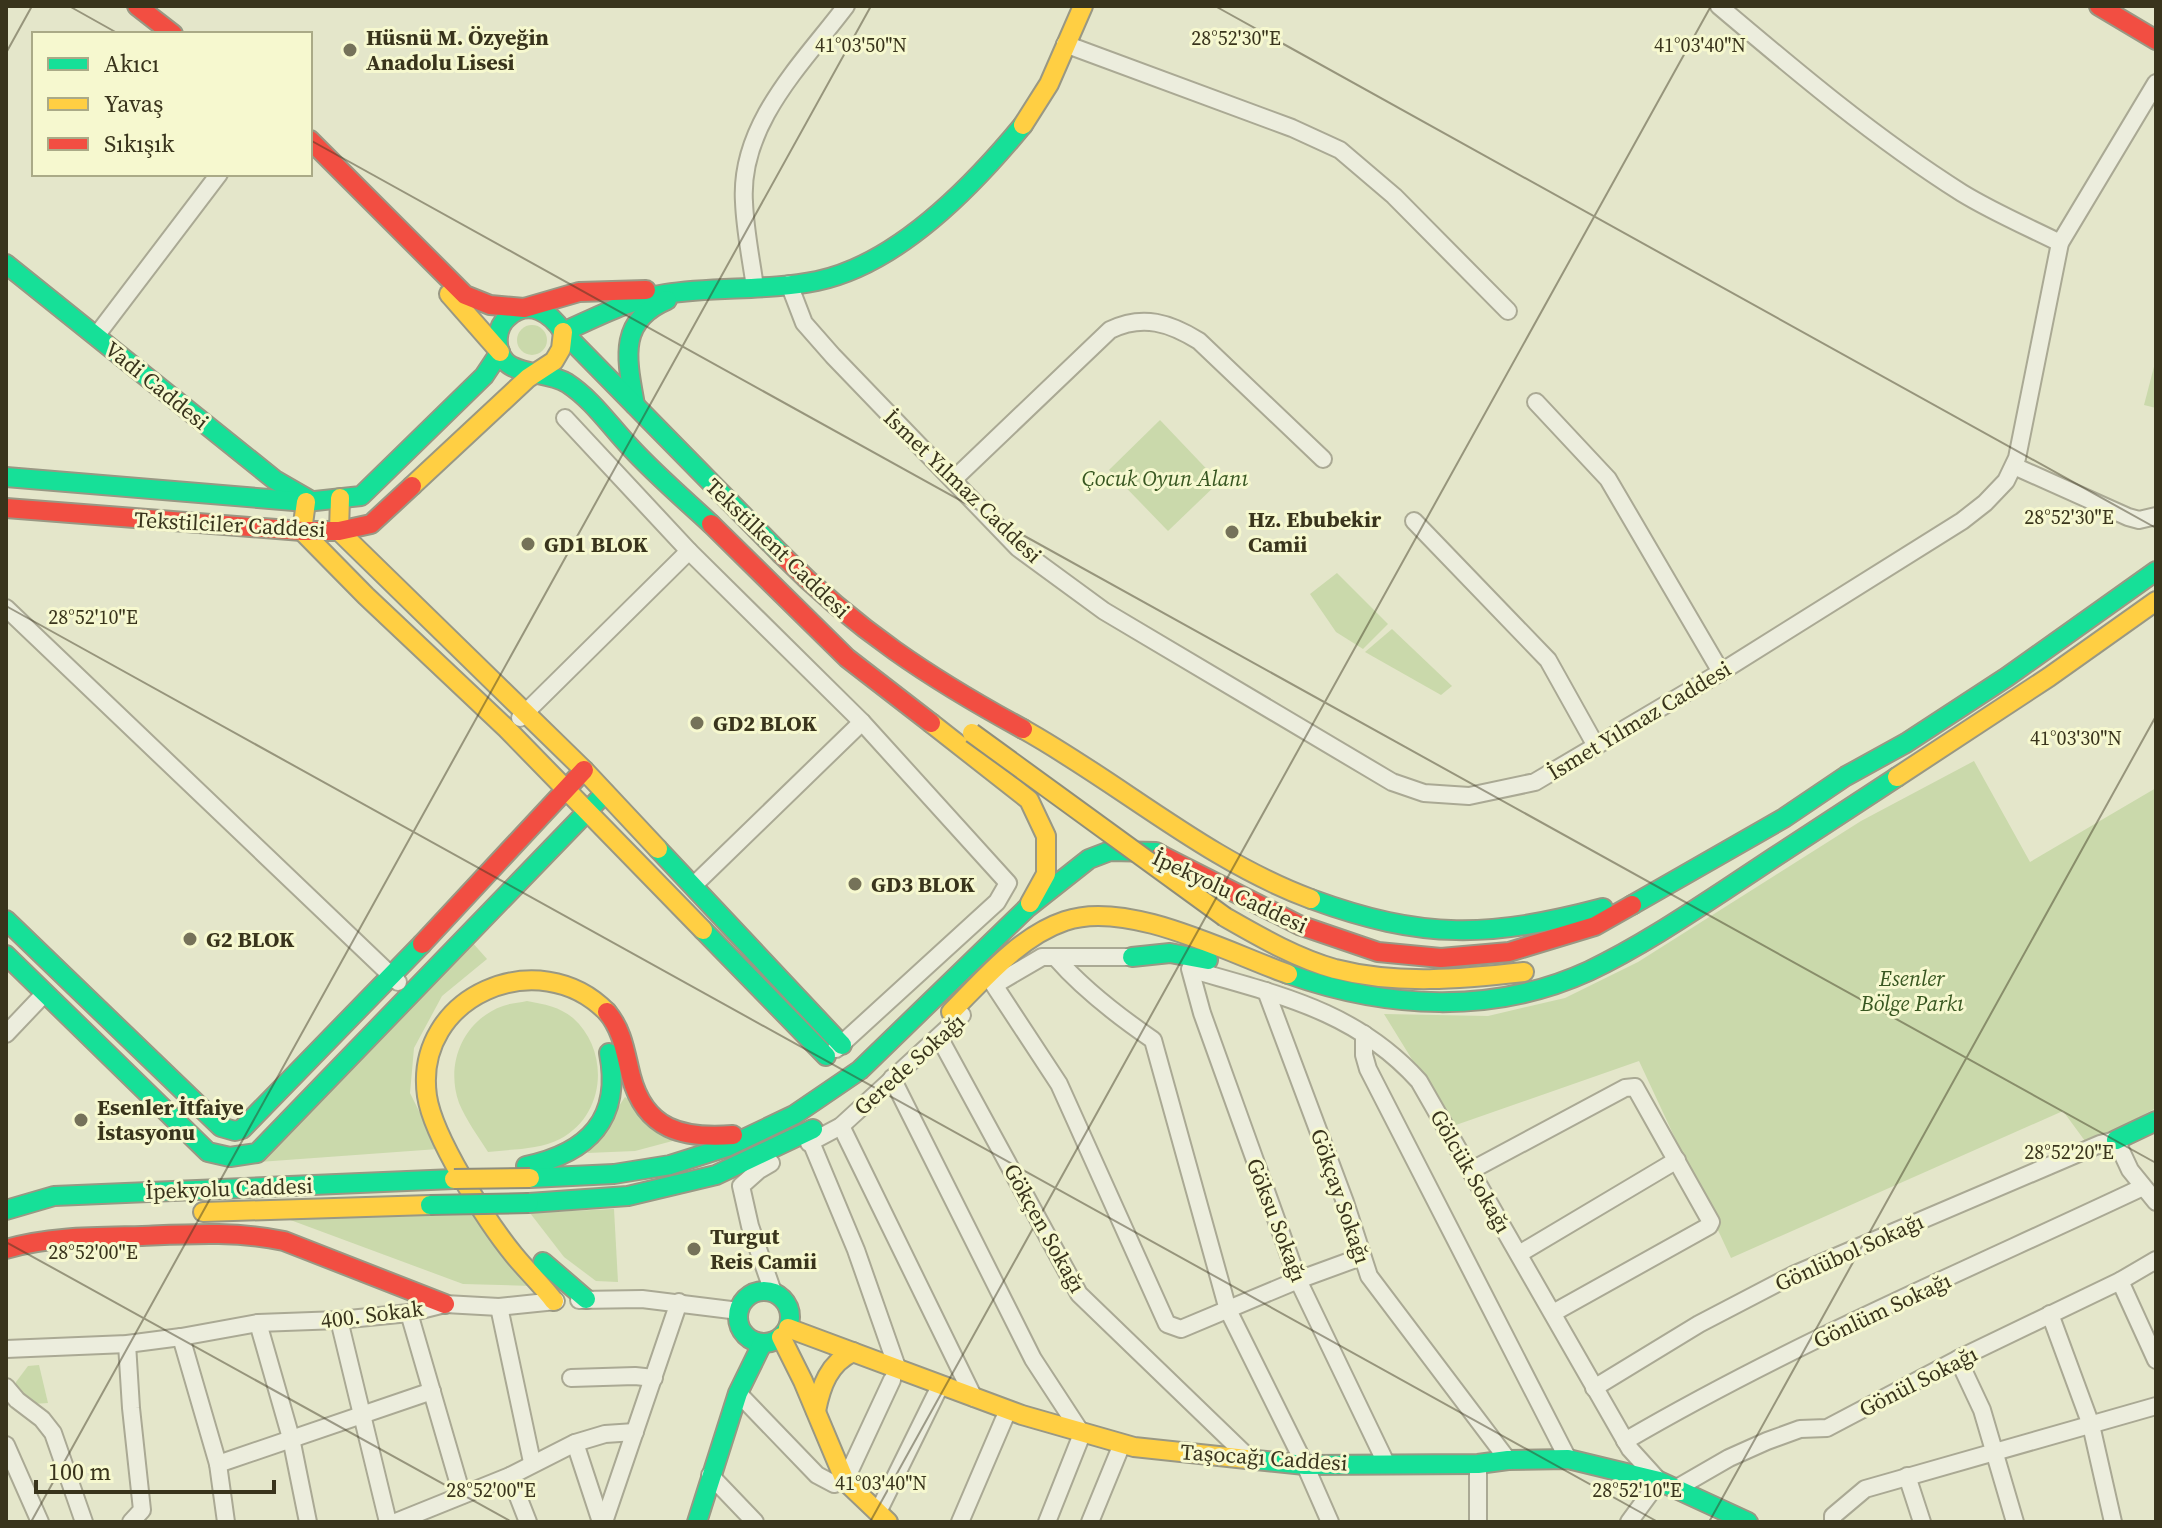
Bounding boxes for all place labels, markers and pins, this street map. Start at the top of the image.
place label: Hüsnü M. Özyeğin Anadolu Lisesi [366,22,549,77]
marker: Hüsnü M. Özyeğin Anadolu Lisesi [341,41,359,59]
place label: Hz. Ebubekir Camii [1248,504,1382,559]
marker: Hz. Ebubekir Camii [1223,523,1241,541]
place label: GD1 BLOK [544,529,648,559]
marker: GD1 BLOK [519,535,537,553]
place label: GD2 BLOK [713,708,817,738]
marker: GD2 BLOK [688,714,706,732]
place label: GD3 BLOK [871,869,975,899]
marker: GD3 BLOK [846,875,864,893]
place label: G2 BLOK [206,924,295,954]
marker: G2 BLOK [181,930,199,948]
place label: Esenler İtfaiye İstasyonu [97,1092,244,1147]
marker: Esenler İtfaiye İstasyonu [72,1111,90,1129]
place label: Turgut Reis Camii [710,1221,817,1276]
marker: Turgut Reis Camii [685,1240,703,1258]

